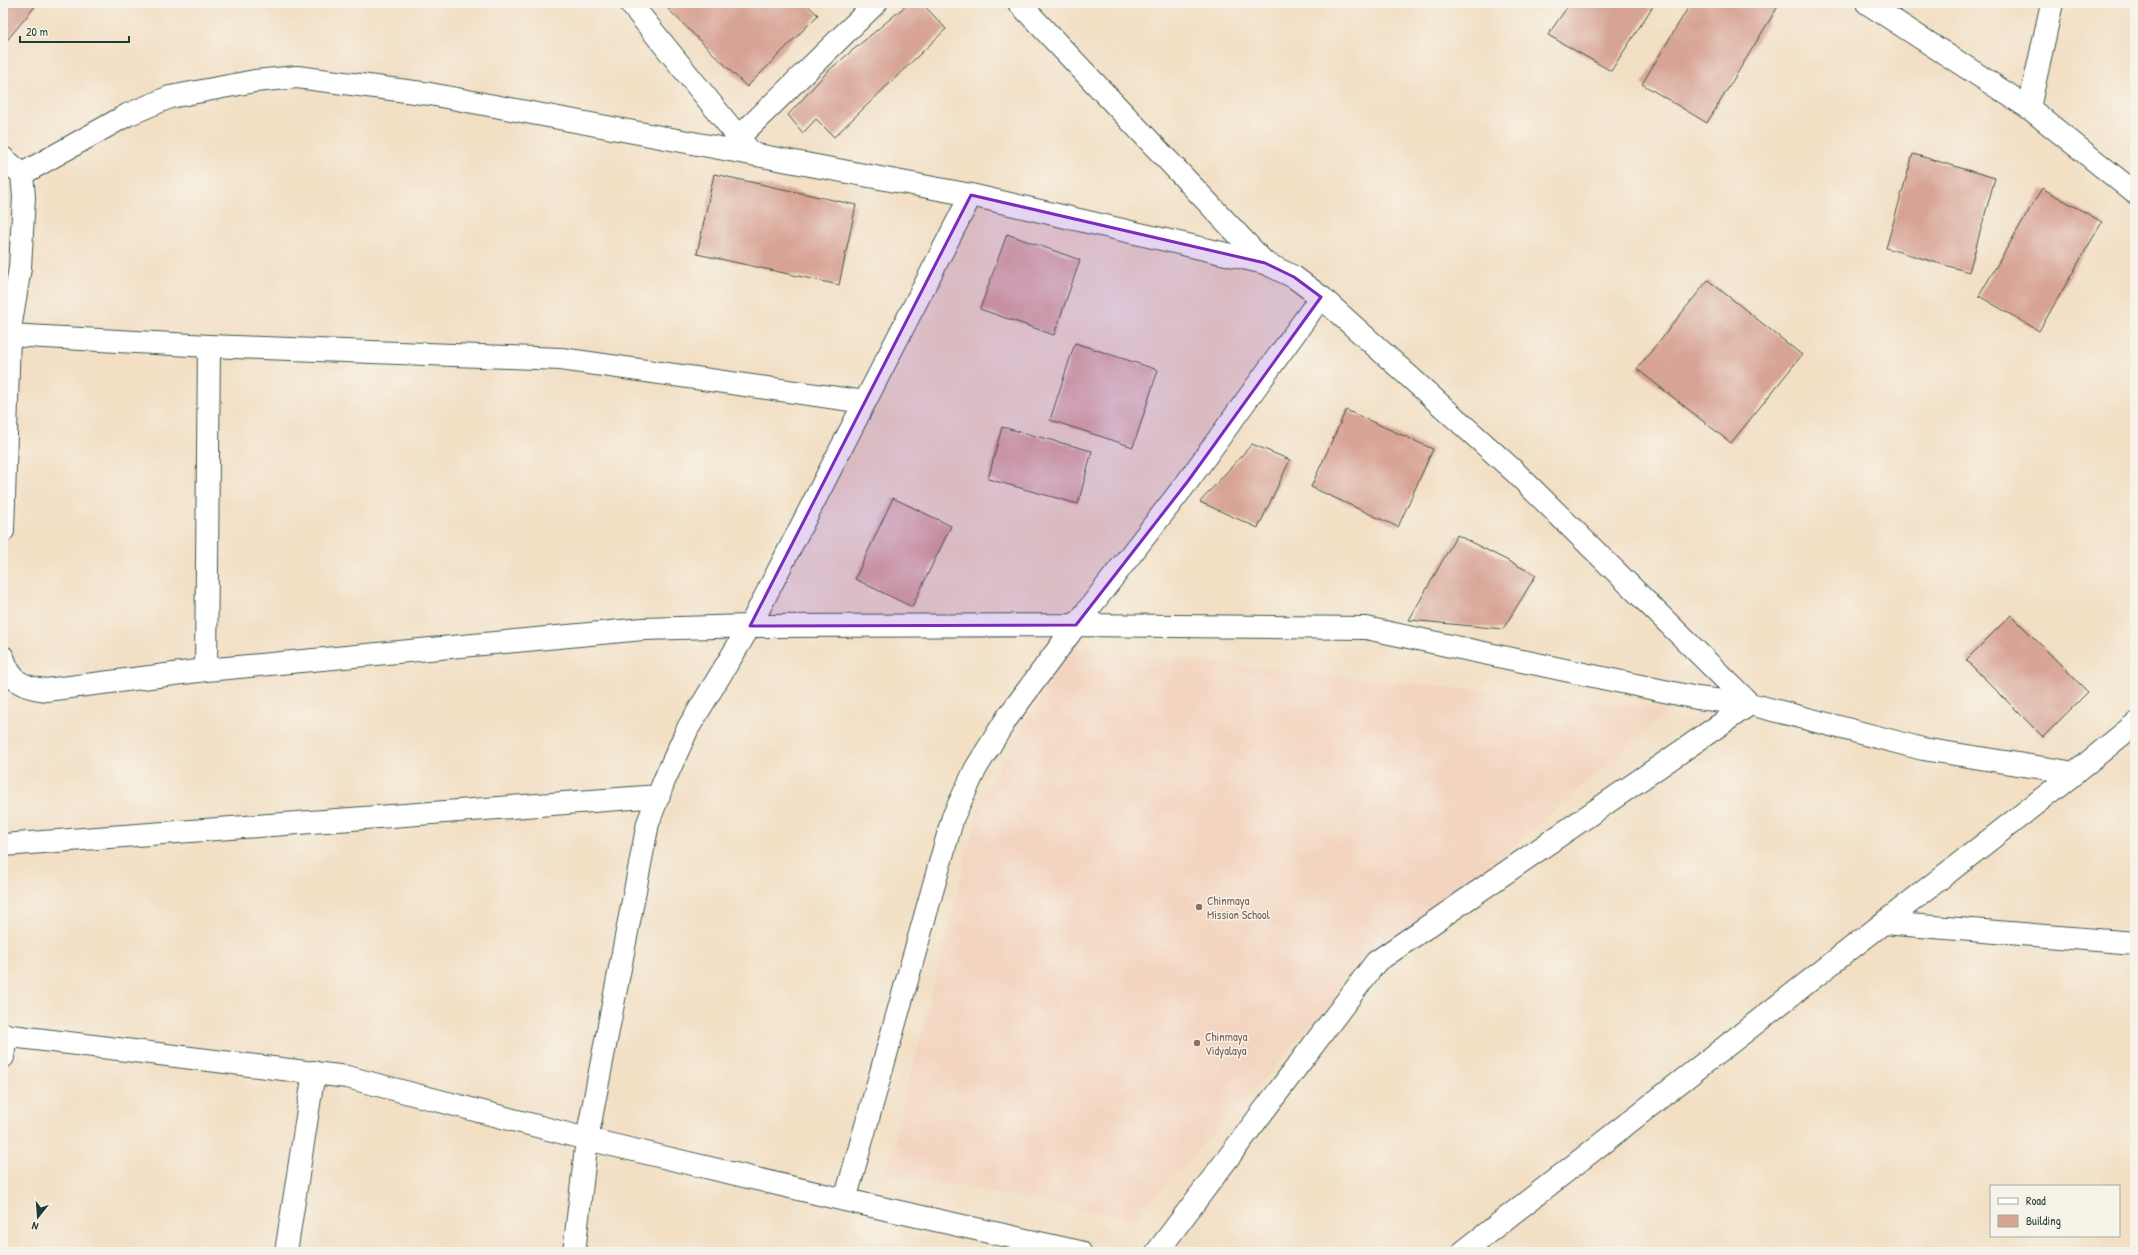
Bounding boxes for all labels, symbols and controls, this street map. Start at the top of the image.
scale bar [20,18,129,44]
text: 20 m [26,23,48,40]
place label: Chinmaya Mission School [1207,892,1271,923]
marker: Chinmaya Mission School [1194,902,1204,912]
place label: Chinmaya Vidyalaya [1205,1028,1248,1059]
marker: Chinmaya Vidyalaya [1192,1038,1202,1048]
legend [1990,1185,2120,1237]
text: Road [2026,1192,2046,1209]
north arrow [18,1197,58,1237]
text: Building [2026,1212,2061,1229]
text: N [30,1219,40,1234]

